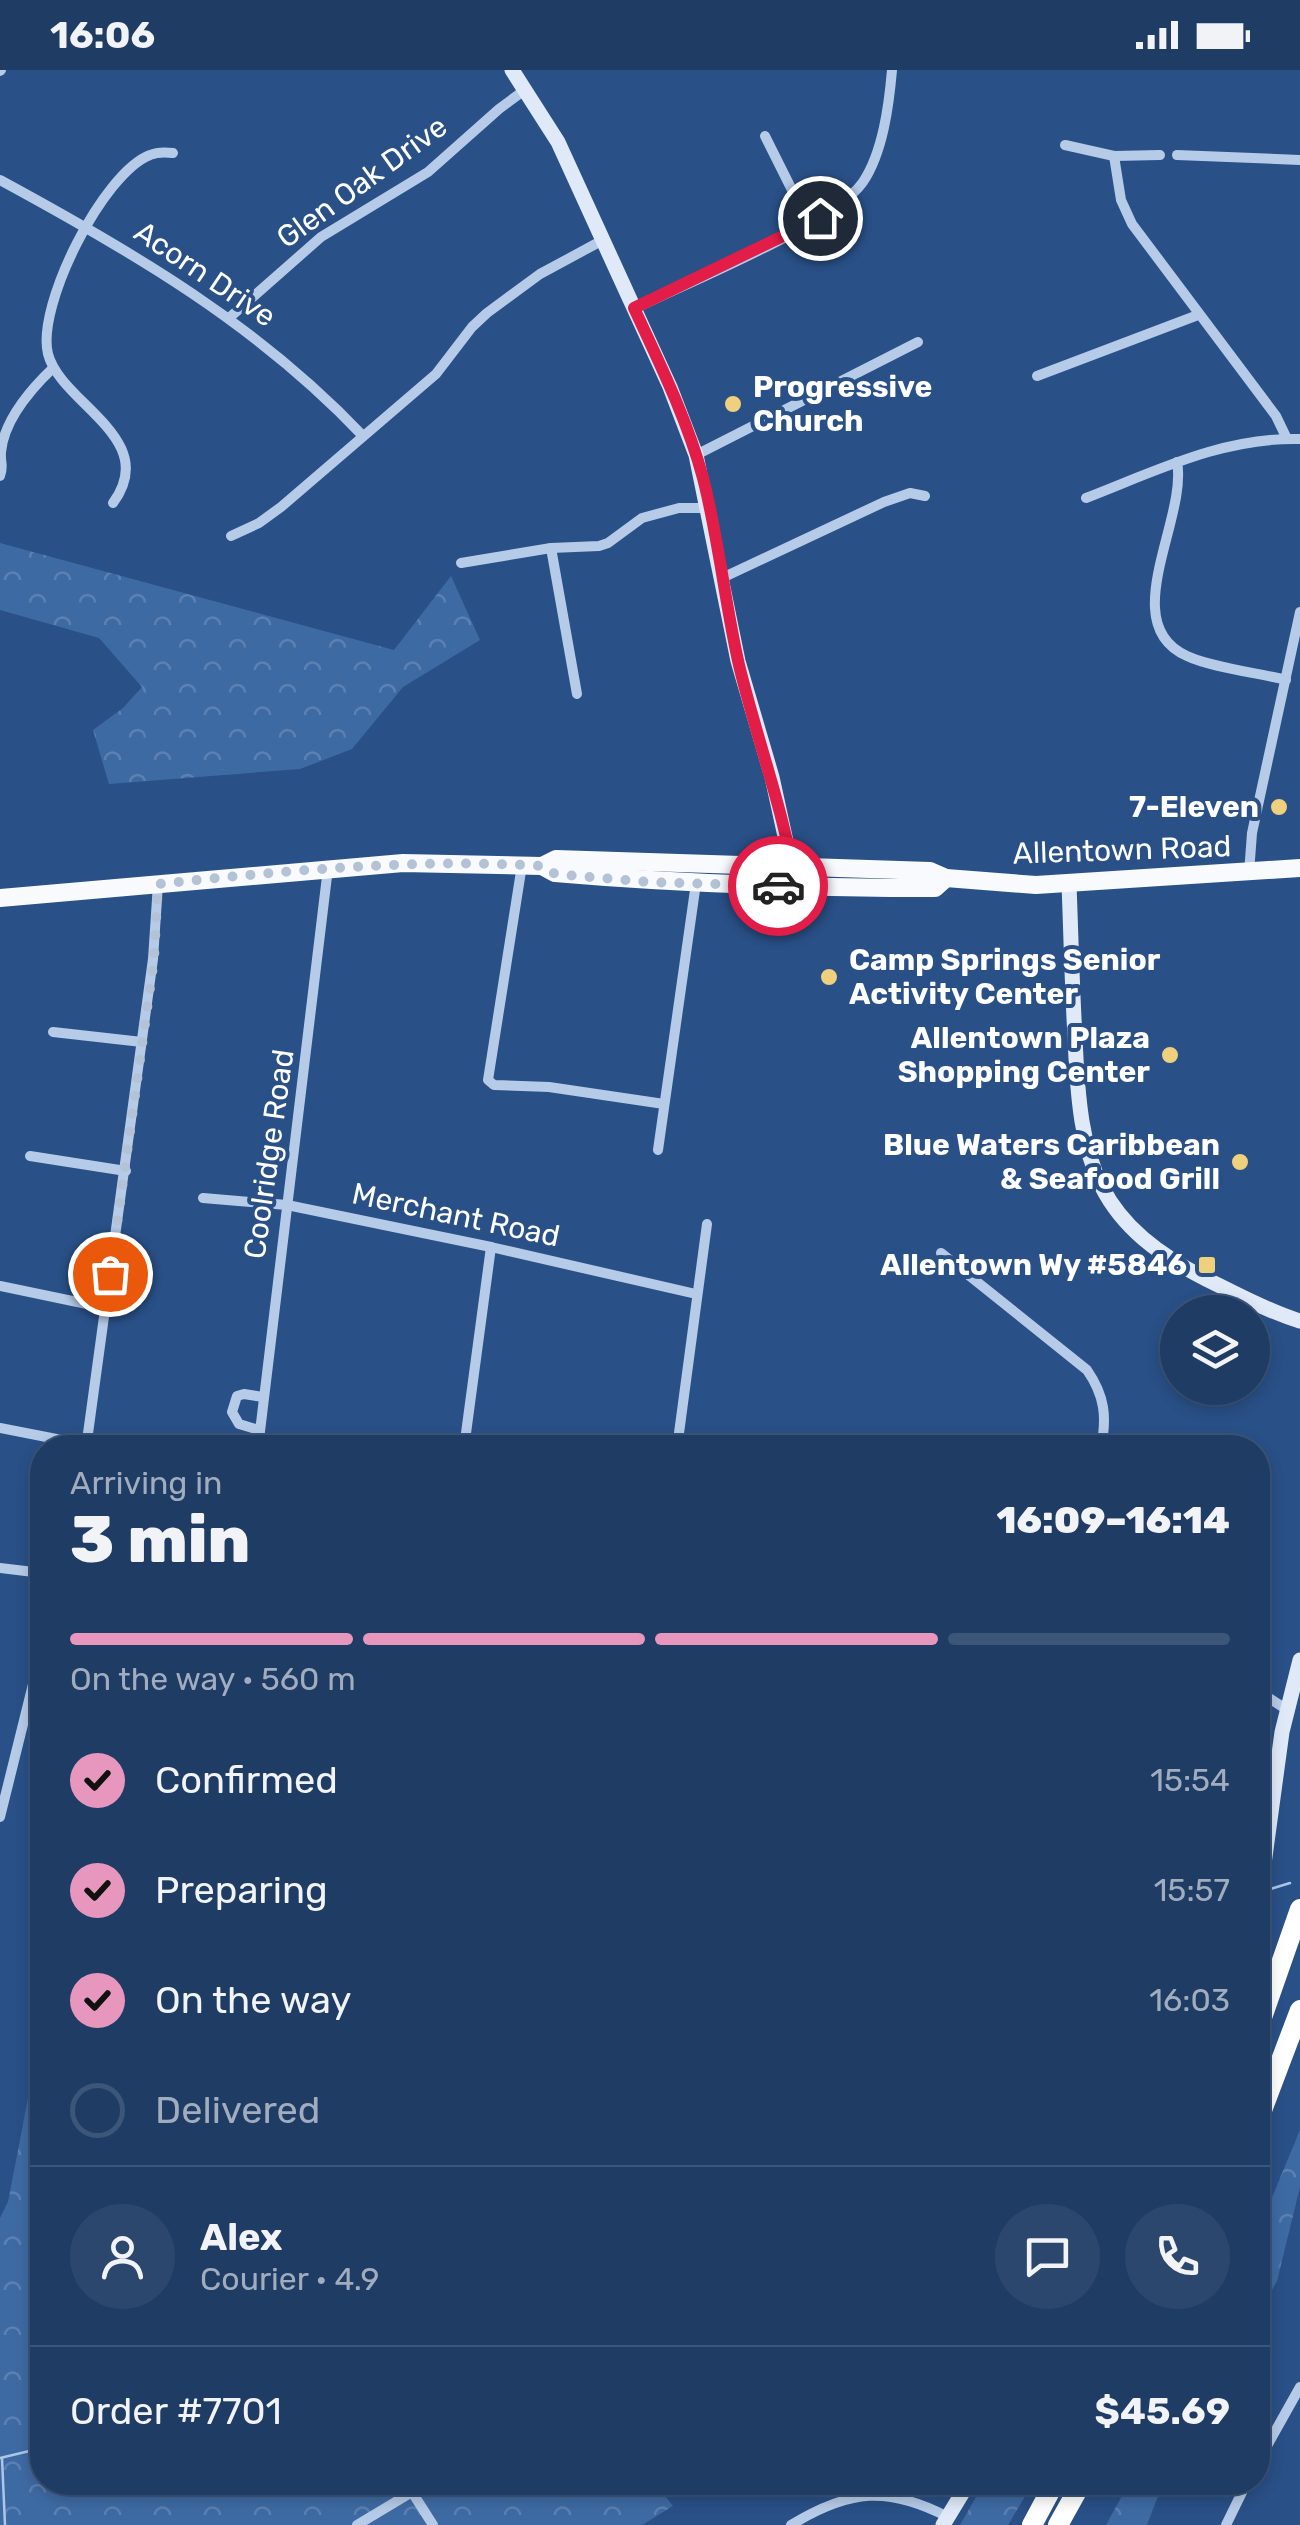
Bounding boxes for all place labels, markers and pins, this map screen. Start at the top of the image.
pin [778,176,863,261]
place label: Progressive Church [753,369,932,439]
marker: Progressive Church [722,393,744,415]
place label: 7-Eleven [1129,789,1259,825]
marker: 7-Eleven [1268,796,1290,818]
place label: Camp Springs Senior Activity Center [849,942,1161,1012]
marker: Camp Springs Senior Activity Center [818,966,840,988]
place label: Allentown Plaza Shopping Center [898,1020,1150,1090]
marker: Allentown Plaza Shopping Center [1159,1044,1181,1066]
place label: Blue Waters Caribbean & Seafood Grill [883,1127,1220,1197]
marker: Blue Waters Caribbean & Seafood Grill [1229,1151,1251,1173]
pin [68,1232,153,1317]
place label: Allentown Wy #5846 [880,1247,1187,1283]
marker: Allentown Wy #5846 [1196,1254,1218,1276]

